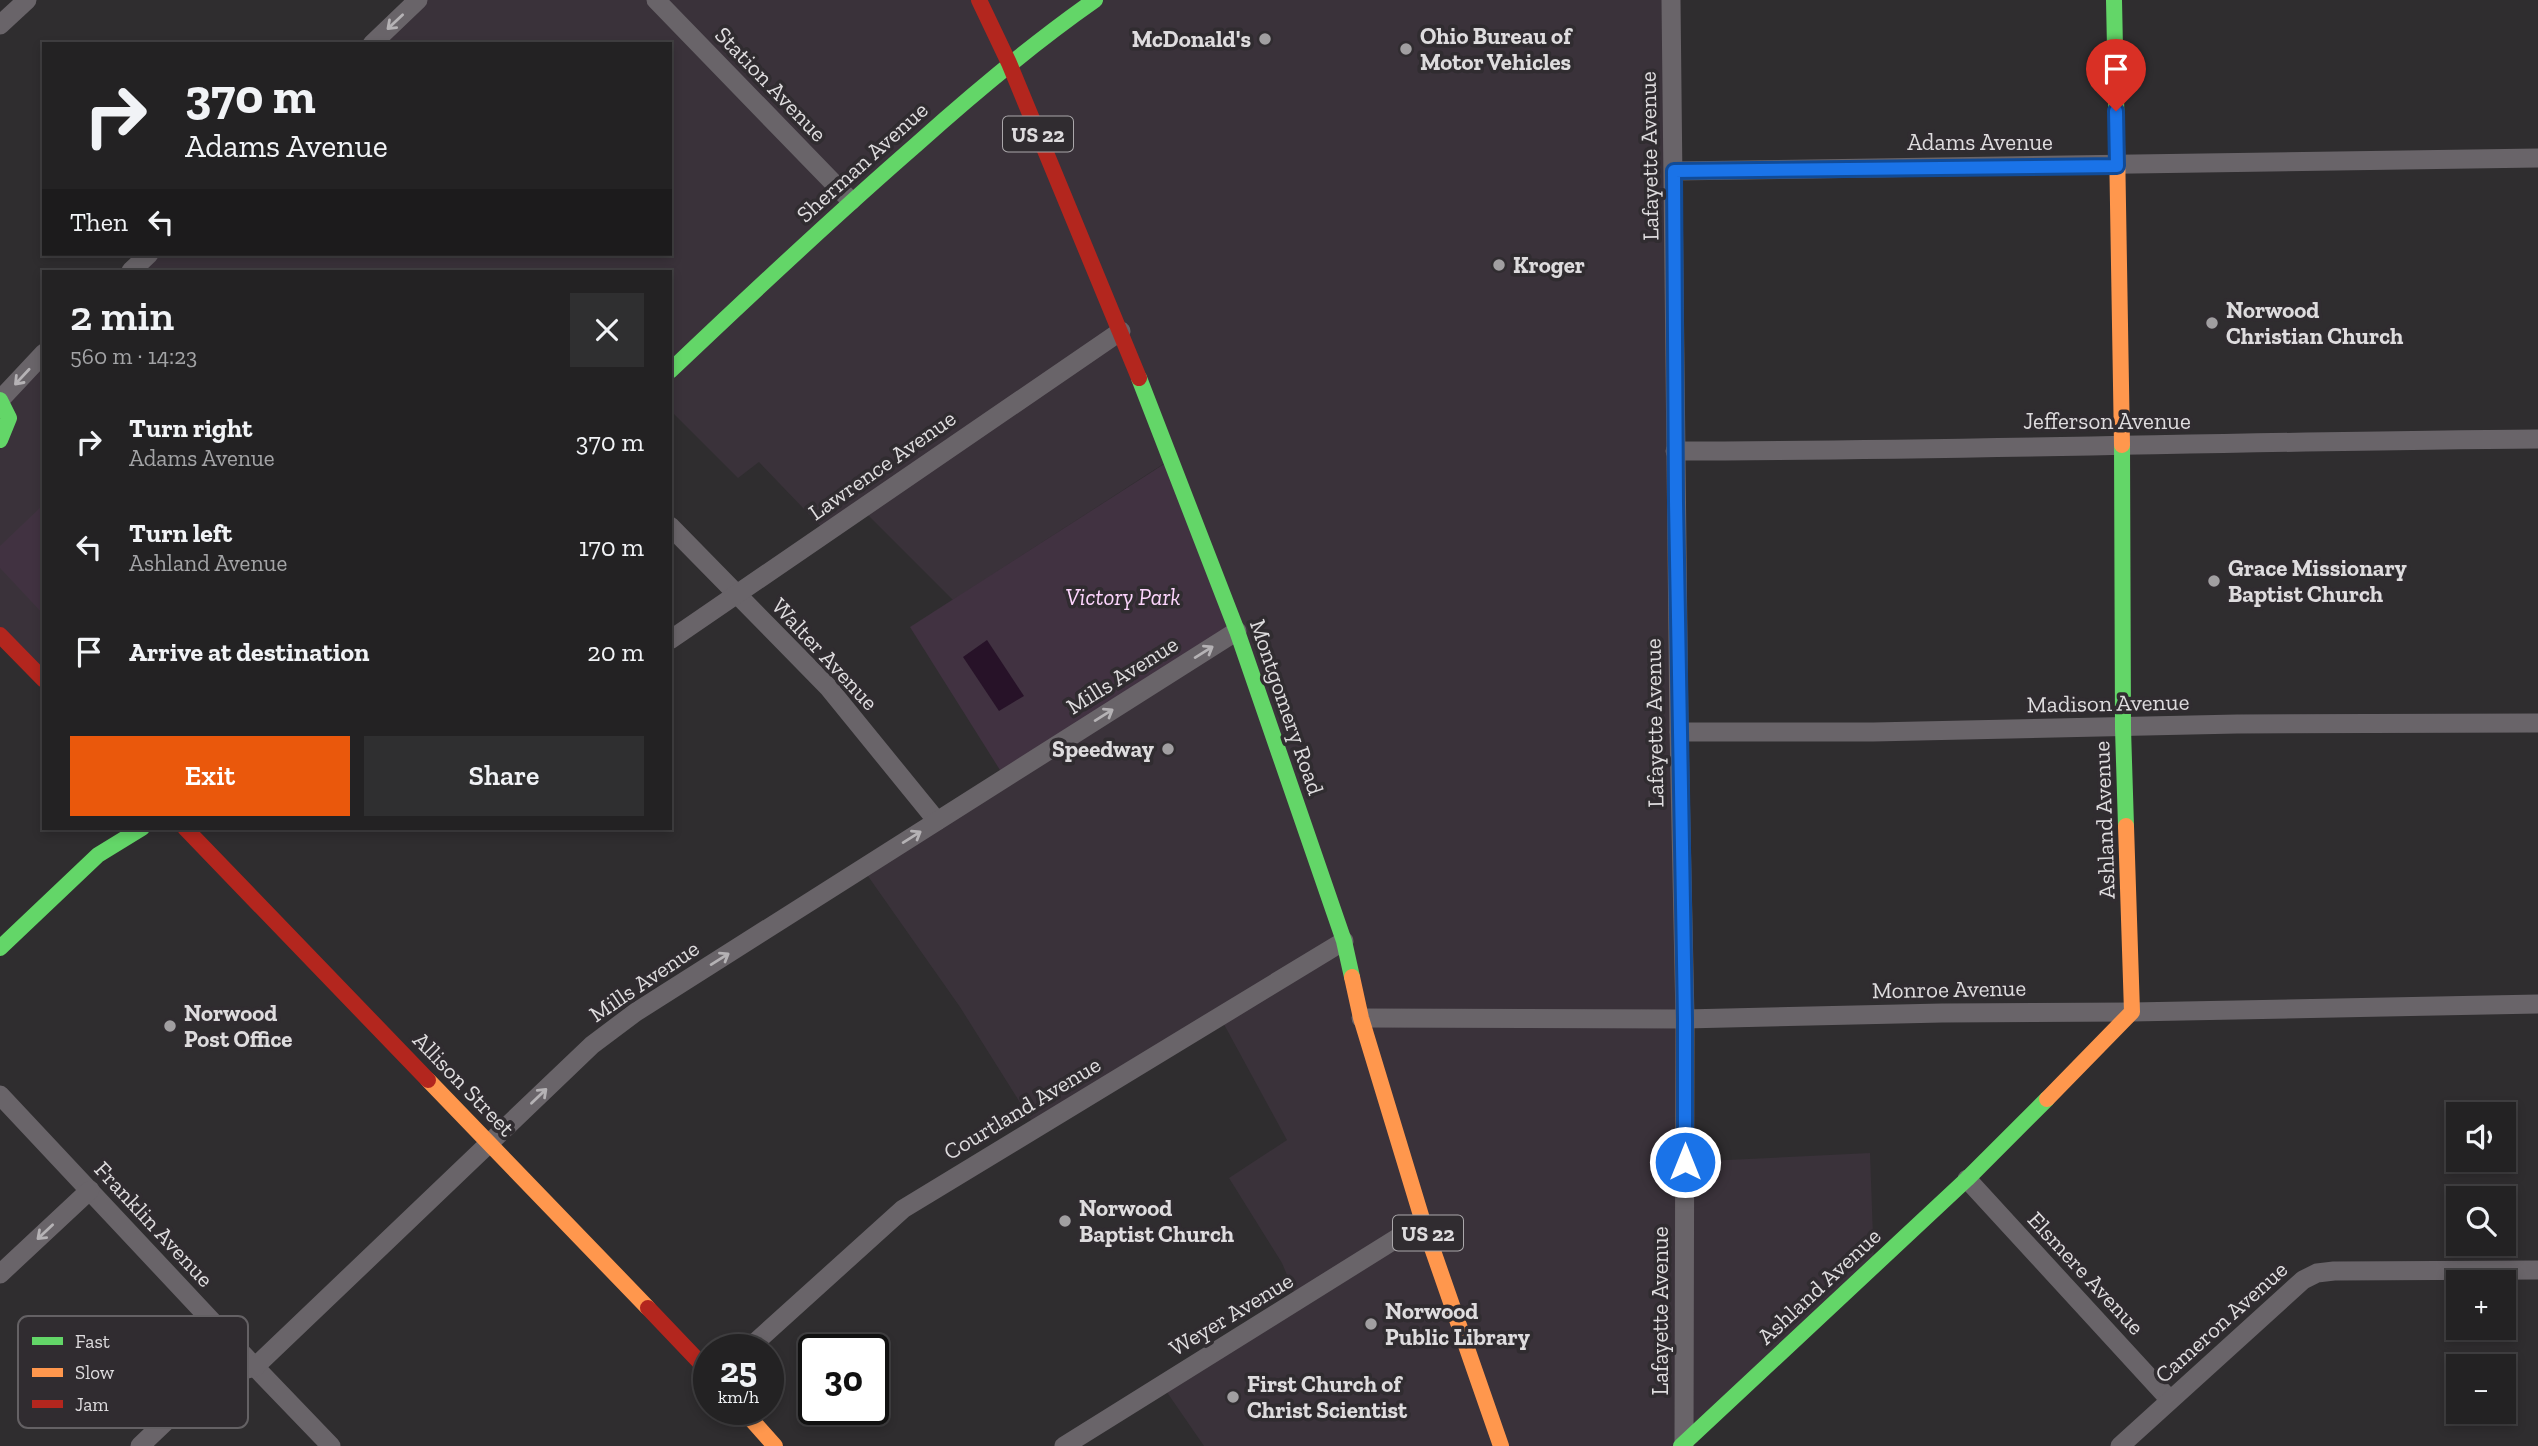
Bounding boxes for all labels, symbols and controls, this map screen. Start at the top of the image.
one-way arrow [387,13,404,30]
street label: Station Avenue [709,21,833,147]
place label: Ohio Bureau of Motor Vehicles [1420,22,1573,76]
place label: McDonald's [1132,25,1251,53]
marker: McDonald's [1257,31,1273,47]
pin [2086,39,2146,111]
marker: Ohio Bureau of Motor Vehicles [1398,41,1414,57]
icon: arrive [2097,50,2135,88]
text: 370 m [185,67,316,126]
icon: right [70,70,161,161]
street label: Lafayette Avenue [1634,71,1664,241]
street label: Sherman Avenue [791,96,933,228]
road number: US 22 [1003,116,1073,152]
text: Adams Avenue [185,127,388,165]
street label: Adams Avenue [1907,128,2053,156]
icon: left [142,203,180,241]
text: Then [70,206,128,238]
place label: Kroger [1513,251,1585,279]
marker: Kroger [1491,257,1507,273]
text: 2 min [70,290,174,341]
button: close [570,293,644,367]
place label: Norwood Christian Church [2226,296,2404,350]
marker: Norwood Christian Church [2204,315,2220,331]
text: 560 m · 14:23 [70,342,197,370]
one-way arrow [13,368,30,385]
street label: Lawrence Avenue [803,404,961,526]
street label: Jefferson Avenue [2023,407,2191,435]
text: Turn right [129,412,252,444]
icon: right [70,423,108,461]
text: 370 m [576,426,644,458]
text: Adams Avenue [129,444,275,472]
text: Turn left [129,517,232,549]
icon: left [70,528,108,566]
text: 170 m [579,531,644,563]
text: Ashland Avenue [129,549,287,577]
place label: Grace Missionary Baptist Church [2228,554,2408,608]
marker: Grace Missionary Baptist Church [2206,573,2222,589]
park label: Victory Park [1065,583,1181,611]
street label: Walter Avenue [766,592,884,716]
street label: Montgomery Road [1244,616,1330,799]
street label: Mills Avenue [1061,630,1183,720]
icon: arrive [70,633,108,671]
text: Arrive at destination [129,636,369,668]
text: 20 m [587,636,644,668]
street label: Lafayette Avenue [1639,638,1669,808]
one-way arrow [1194,645,1214,659]
street label: Madison Avenue [2026,688,2190,718]
one-way arrow [1094,708,1113,723]
place label: Speedway [1052,735,1155,763]
button: Exit [70,736,350,816]
button: Share [364,736,644,816]
street label: Ashland Avenue [2087,740,2121,900]
marker: Speedway [1160,741,1176,757]
one-way arrow [901,830,921,844]
street label: Mills Avenue [584,934,704,1028]
one-way arrow [709,952,729,966]
street label: Monroe Avenue [1872,974,2026,1004]
place label: Norwood Post Office [184,999,292,1053]
marker: Norwood Post Office [162,1018,178,1034]
street label: Allison Street [407,1026,521,1142]
street label: Courtland Avenue [938,1050,1106,1166]
one-way arrow [530,1088,547,1105]
map controls [2446,1102,2516,1424]
button: sound [2446,1102,2516,1172]
position arrow [1648,1125,1722,1199]
street label: Franklin Avenue [89,1155,219,1293]
button: search [2446,1186,2516,1256]
place label: Norwood Baptist Church [1079,1194,1235,1248]
street label: Elsmere Avenue [2022,1206,2150,1340]
marker: Norwood Baptist Church [1057,1213,1073,1229]
road number: US 22 [1393,1216,1463,1250]
street label: Ashland Avenue [1752,1222,1886,1350]
one-way arrow [37,1224,54,1241]
street label: Lafayette Avenue [1646,1226,1674,1396]
street label: Cameron Avenue [2149,1255,2293,1389]
street label: Weyer Avenue [1164,1266,1298,1362]
button: + [2446,1270,2516,1340]
place label: Norwood Public Library [1385,1297,1531,1351]
legend [18,1316,248,1428]
marker: Norwood Public Library [1363,1316,1379,1332]
text: Fast [75,1330,110,1353]
speed limit sign: 30 [798,1334,889,1425]
text: 25 [720,1349,757,1391]
button: − [2446,1354,2516,1424]
text: Slow [75,1361,115,1384]
place label: First Church of Christ Scientist [1247,1370,1408,1424]
text: km/h [718,1386,759,1408]
marker: First Church of Christ Scientist [1225,1389,1241,1405]
text: Jam [75,1393,109,1416]

